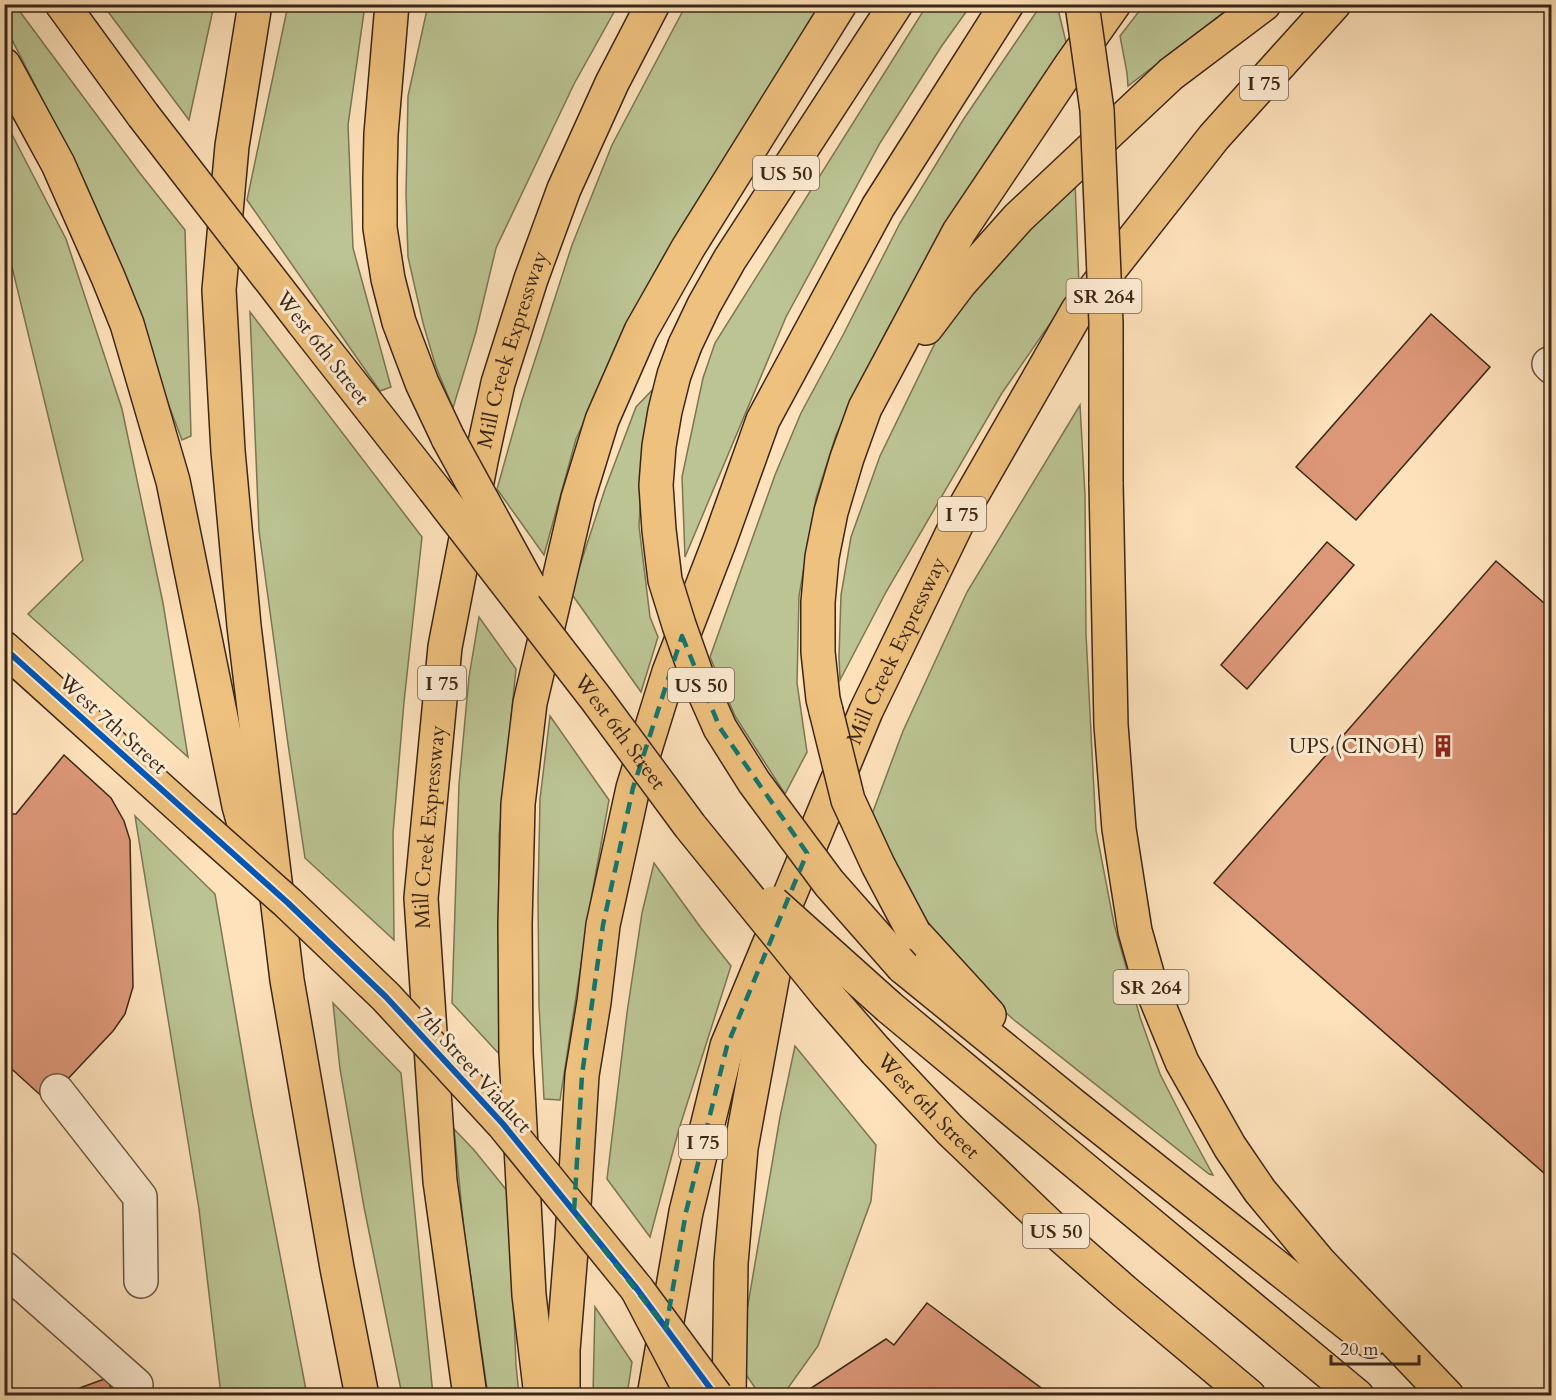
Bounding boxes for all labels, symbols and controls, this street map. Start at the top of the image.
road number: I 75 [1240,66,1288,100]
road number: US 50 [753,156,819,190]
street label: Mill Creek Expressway [470,247,555,451]
road number: SR 264 [1066,279,1142,313]
street label: West 6th Street [268,285,376,412]
road number: I 75 [938,497,986,531]
street label: Mill Creek Expressway [840,552,954,749]
road number: I 75 [418,666,466,700]
street label: West 7th Street [51,667,174,781]
street label: West 6th Street [567,668,673,796]
road number: US 50 [668,668,734,702]
street label: Mill Creek Expressway [407,724,452,930]
place label: UPS (CINOH) [1289,732,1425,761]
building icon: UPS (CINOH) [1430,733,1456,759]
road number: SR 264 [1114,970,1188,1004]
street label: 7th Street Viaduct [409,1001,538,1140]
street label: West 6th Street [869,1046,986,1166]
road number: I 75 [679,1125,727,1159]
road number: US 50 [1023,1214,1089,1248]
scale bar [1331,1328,1420,1366]
text: 20 m [1340,1337,1379,1362]

